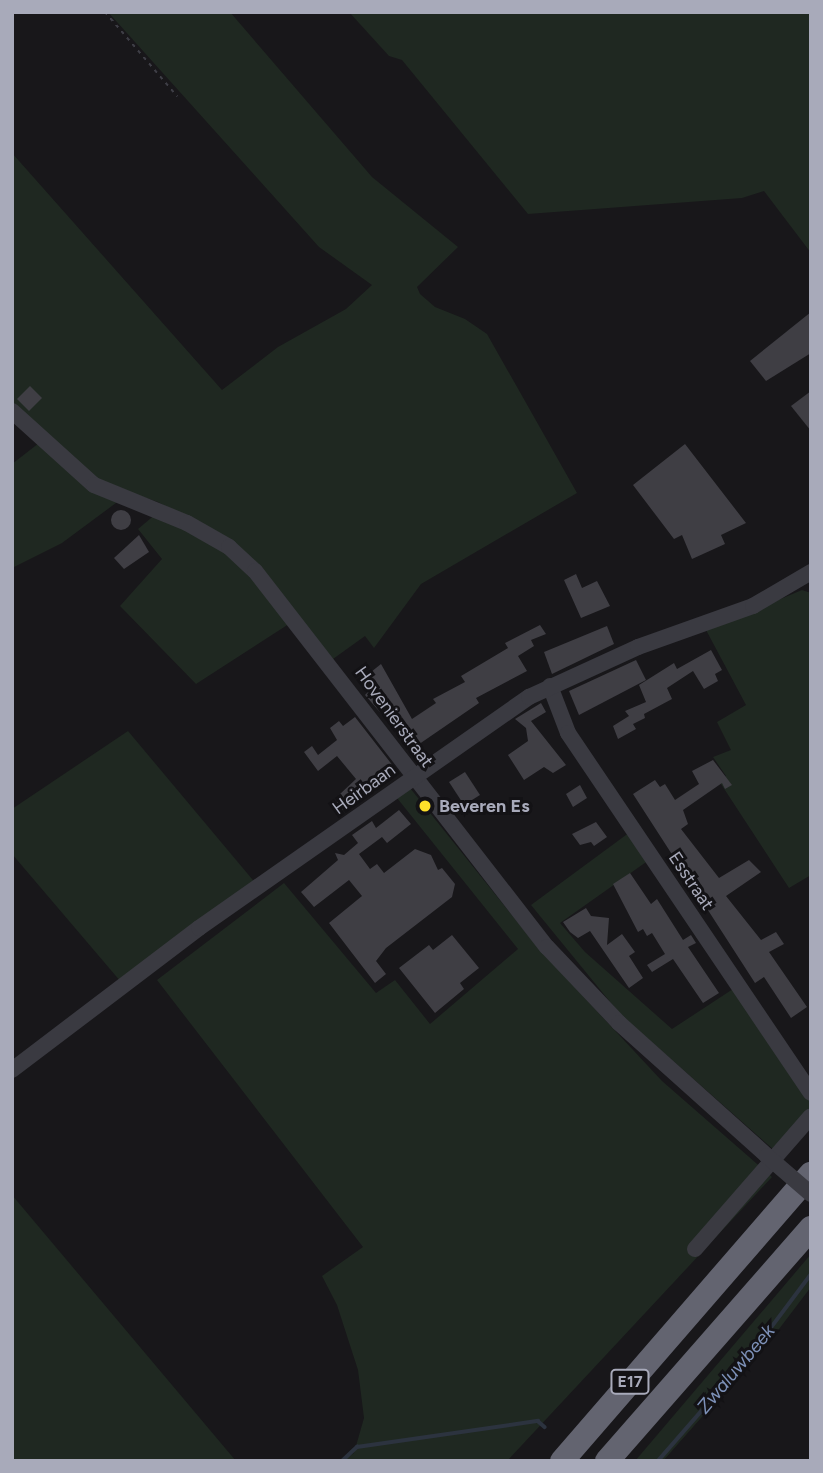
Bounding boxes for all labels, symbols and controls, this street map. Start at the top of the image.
street label: Hovenierstraat [350,662,438,772]
street label: Heirbaan [328,759,400,819]
place label: Beveren Es [439,795,530,817]
marker: Beveren Es [417,798,433,814]
street label: Esstraat [664,848,718,914]
water label: Zwaluwbeek [692,1320,780,1418]
road number: E17 [609,1370,651,1394]

